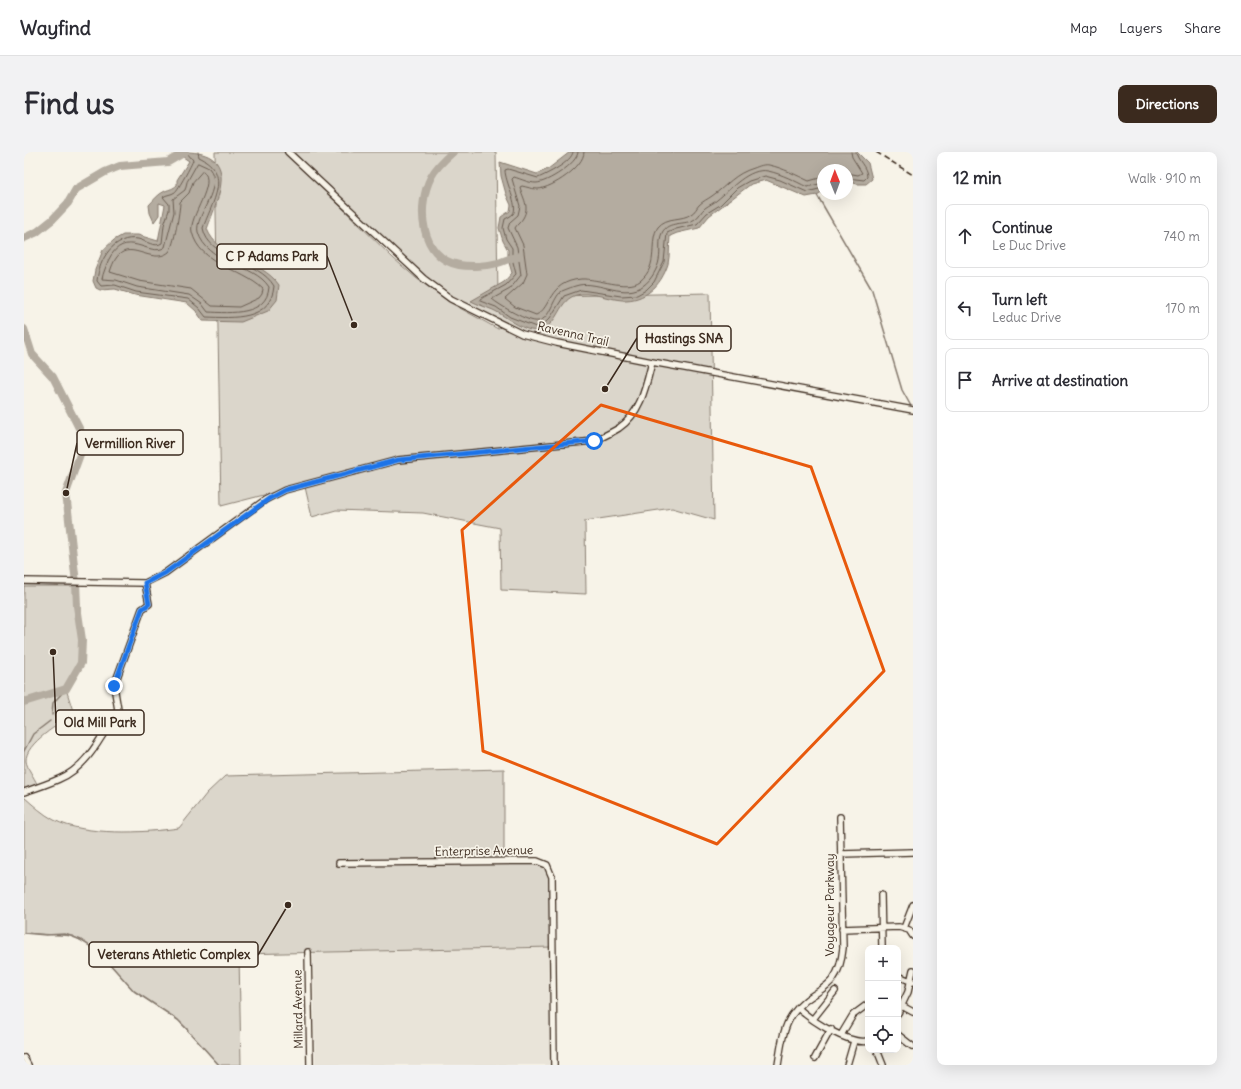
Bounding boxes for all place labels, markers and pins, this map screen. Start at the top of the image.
callout: C P Adams Park [217,244,327,269]
callout: Hastings SNA [637,326,731,351]
callout: Vermillion River [77,430,183,455]
callout: Old Mill Park [56,710,144,735]
callout: Veterans Athletic Complex [89,942,258,967]

